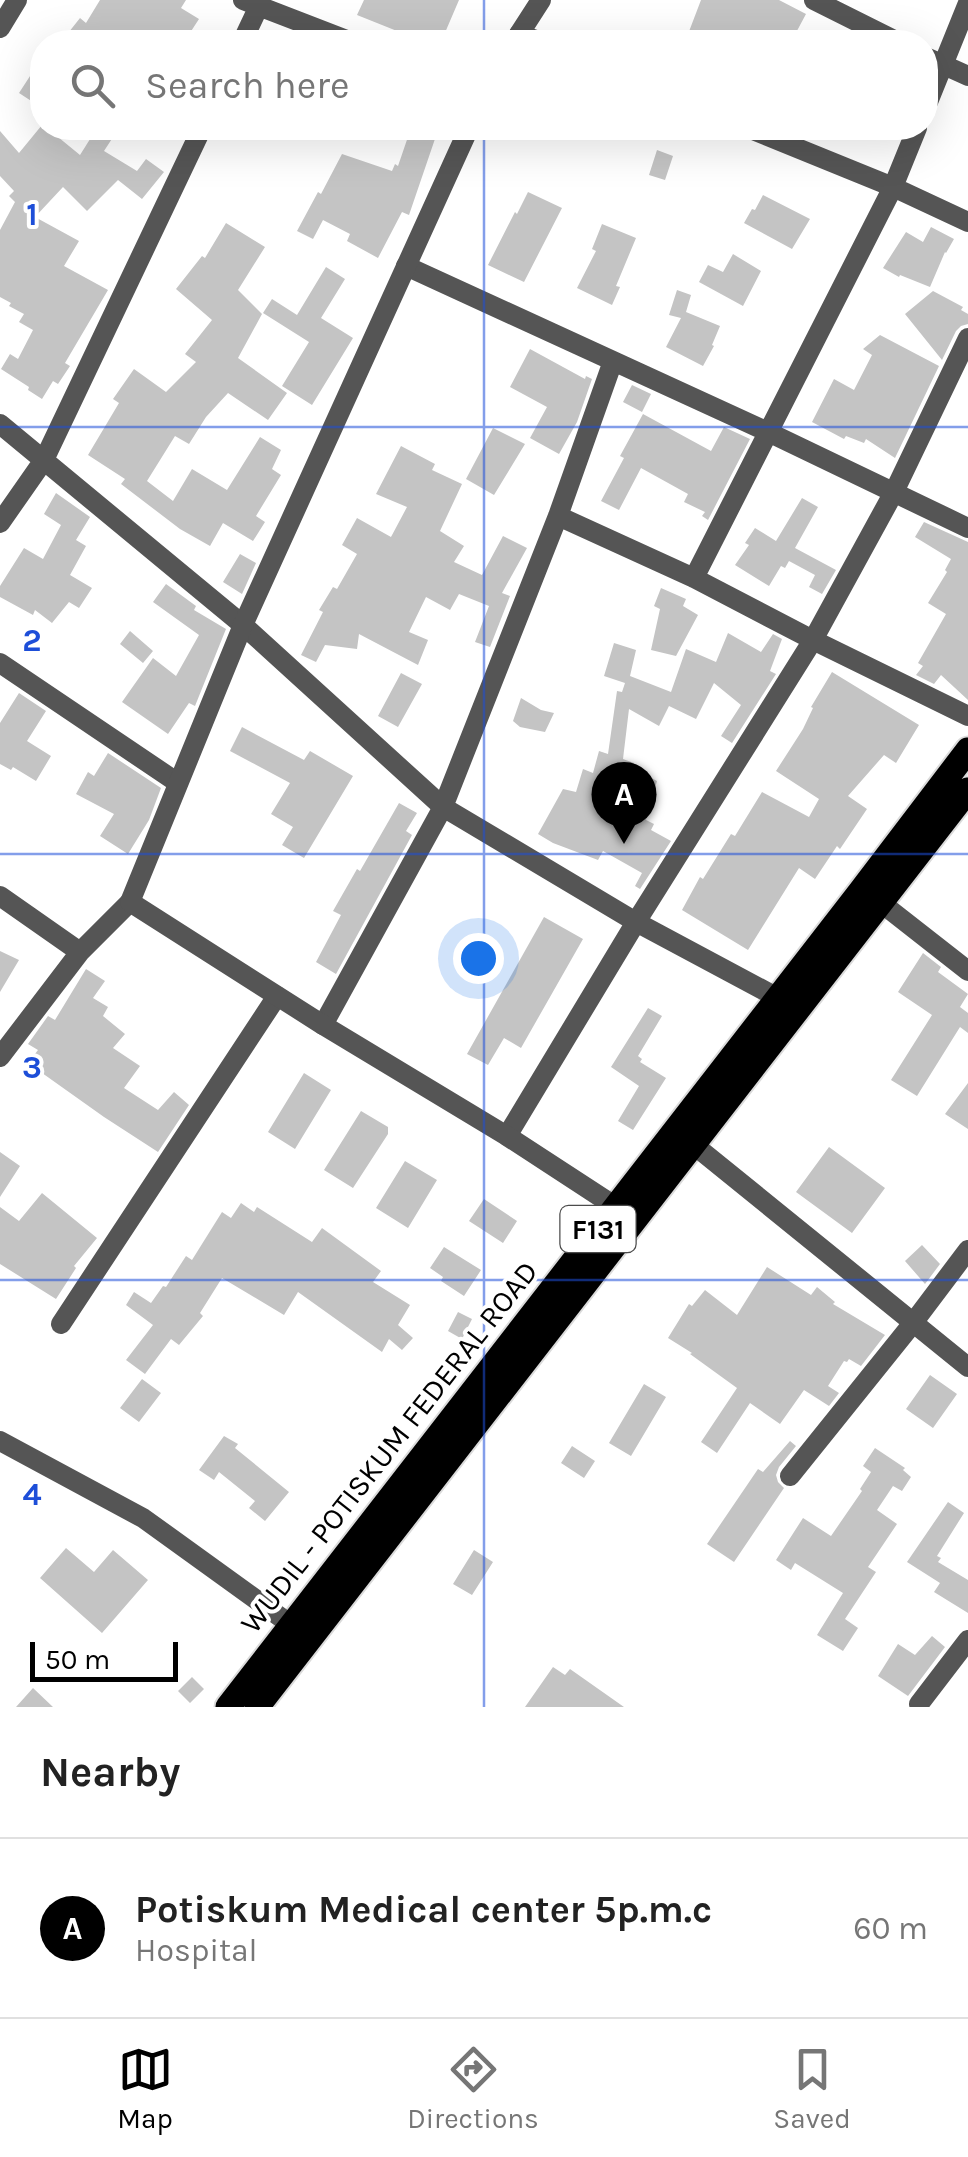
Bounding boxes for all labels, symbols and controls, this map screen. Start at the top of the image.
search box [30,30,938,140]
icon: search [65,58,120,113]
text: Search here [145,63,349,108]
text: 1 [26,196,38,233]
text: 2 [22,622,42,659]
pin: A [592,762,656,844]
your location [453,933,504,984]
text: 3 [22,1049,42,1086]
road number: F131 [560,1206,636,1252]
street label: WUDIL - POTISKUM FEDERAL ROAD [233,1254,545,1640]
text: 4 [22,1476,42,1513]
scale bar [30,1637,178,1682]
text: 50 m [45,1643,110,1676]
text: Nearby [40,1747,180,1797]
text: Potiskum Medical center 5p.m.c [135,1887,712,1932]
text: A [62,1910,83,1947]
text: 60 m [853,1910,928,1947]
text: Hospital [135,1932,258,1969]
tab: Map [117,2042,173,2135]
tab: Directions [407,2042,539,2135]
tab: Saved [773,2042,851,2135]

